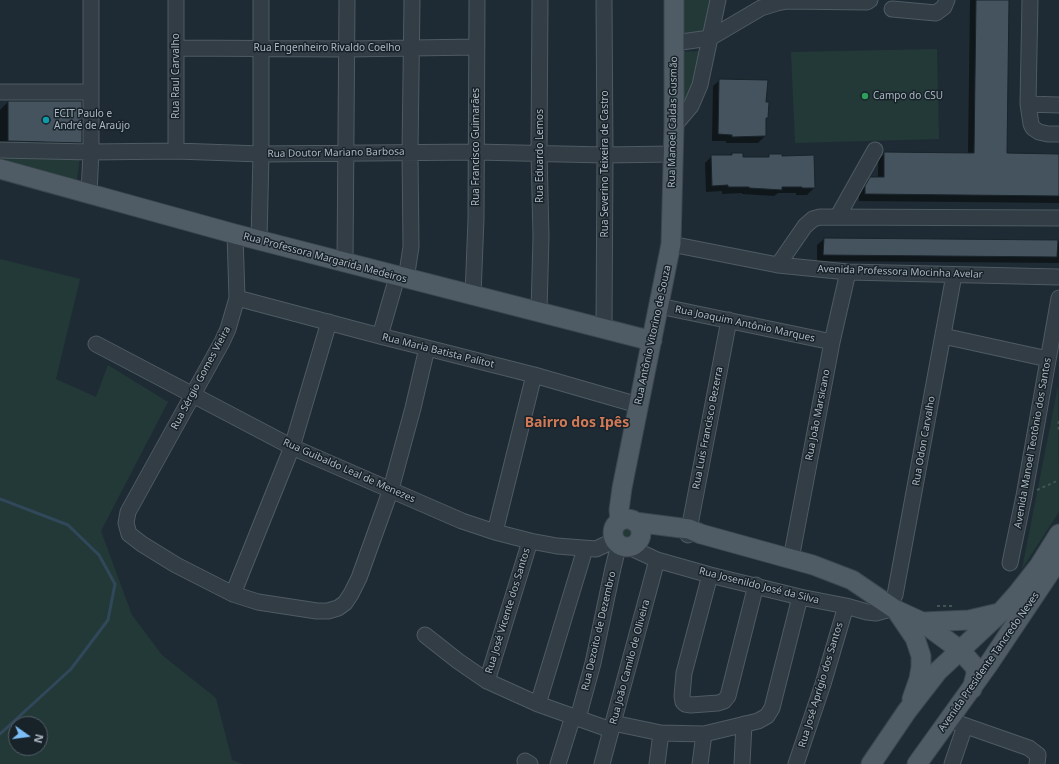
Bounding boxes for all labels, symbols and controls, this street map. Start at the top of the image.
street label: Rua Raul Carvalho [170,33,182,119]
street label: Rua Engenheiro Rivaldo Coelho [254,42,400,54]
street label: Rua Manoel Caldas Gusmão [666,56,680,188]
street label: Rua Francisco Guimarães [470,88,482,206]
street label: Rua Severino Teixeira de Castro [599,90,611,238]
place label: Campo do CSU [873,90,943,102]
marker: Campo do CSU [860,91,870,101]
place label: ECIT Paulo e André de Araújo [54,108,130,132]
street label: Rua Eduardo Lemos [534,109,546,203]
marker: ECIT Paulo e André de Araújo [41,115,51,125]
street label: Rua Doutor Mariano Barbosa [267,146,405,160]
street label: Rua Professora Margarida Medeiros [242,230,408,286]
street label: Avenida Professora Mocinha Avelar [817,263,983,281]
street label: Rua Antônio Vitorino de Souza [632,264,674,406]
street label: Rua Joaquim Antônio Marques [674,303,816,345]
street label: Rua Sérgio Gomes Vieira [169,324,233,432]
street label: Rua Maria Batista Palitot [381,331,495,371]
street label: Avenida Manoel Teotônio dos Santos [1012,357,1054,529]
street label: Rua Luís Francisco Bezerra [690,366,726,490]
street label: Rua João Marsicano [803,368,833,462]
street label: Rua Odon Carvalho [910,395,938,487]
district label: Bairro dos Ipês [525,415,629,431]
street label: Rua Guibaldo Leal de Menezes [281,436,417,506]
street label: Rua José Vicente dos Santos [483,547,533,675]
street label: Rua Josenildo José da Silva [698,565,820,607]
street label: Rua Dezoito de Dezembro [579,570,619,692]
street label: Avenida Presidente Tancredo Neves [936,590,1042,734]
street label: Rua João Camilo de Oliveira [608,598,652,726]
street label: Rua José Aprígio dos Santos [796,621,846,749]
north arrow [8,716,48,756]
text: N [31,733,48,745]

